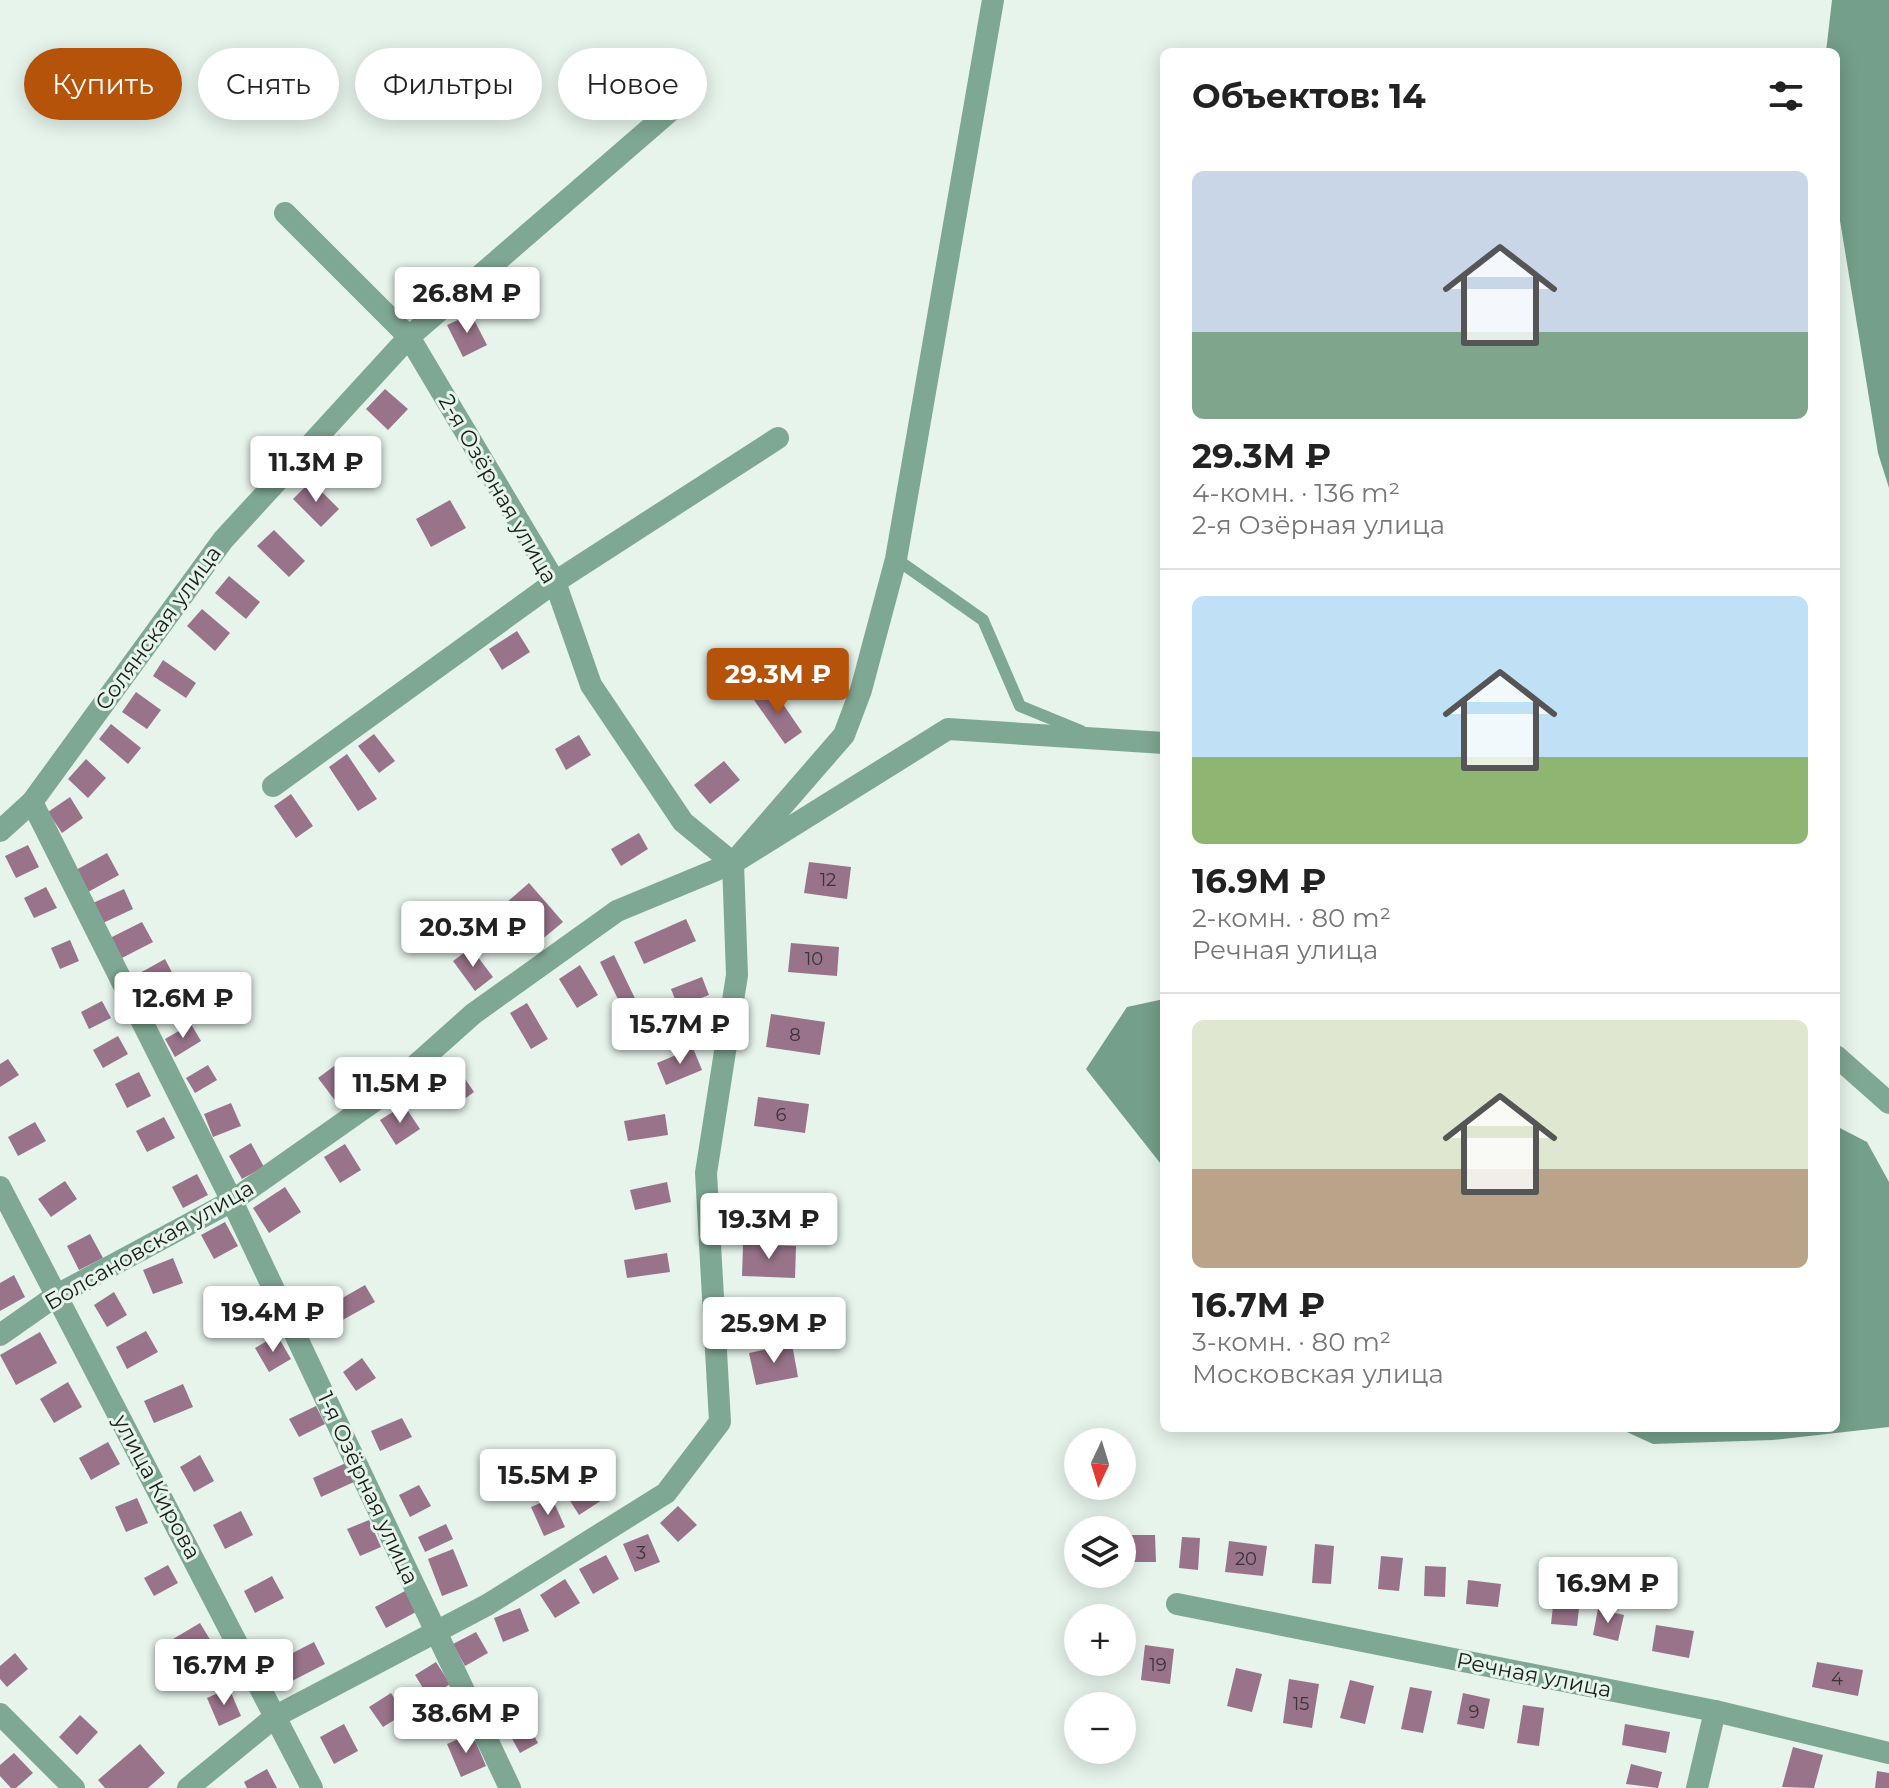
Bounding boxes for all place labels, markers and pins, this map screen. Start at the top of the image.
pin: 26.8M ₽ [393,267,541,335]
pin: 11.3M ₽ [242,436,390,504]
pin: 29.3M ₽ [704,648,852,716]
pin: 20.3M ₽ [399,901,547,969]
pin: 12.6M ₽ [109,972,257,1040]
pin: 15.7M ₽ [606,998,754,1066]
pin: 11.5M ₽ [326,1057,474,1125]
pin: 19.3M ₽ [695,1193,843,1261]
pin: 19.4M ₽ [199,1286,347,1354]
pin: 25.9M ₽ [700,1297,848,1365]
pin: 15.5M ₽ [474,1449,622,1517]
pin: 16.9M ₽ [1534,1557,1682,1625]
pin: 16.7M ₽ [150,1639,298,1707]
pin: 38.6M ₽ [392,1687,540,1755]

